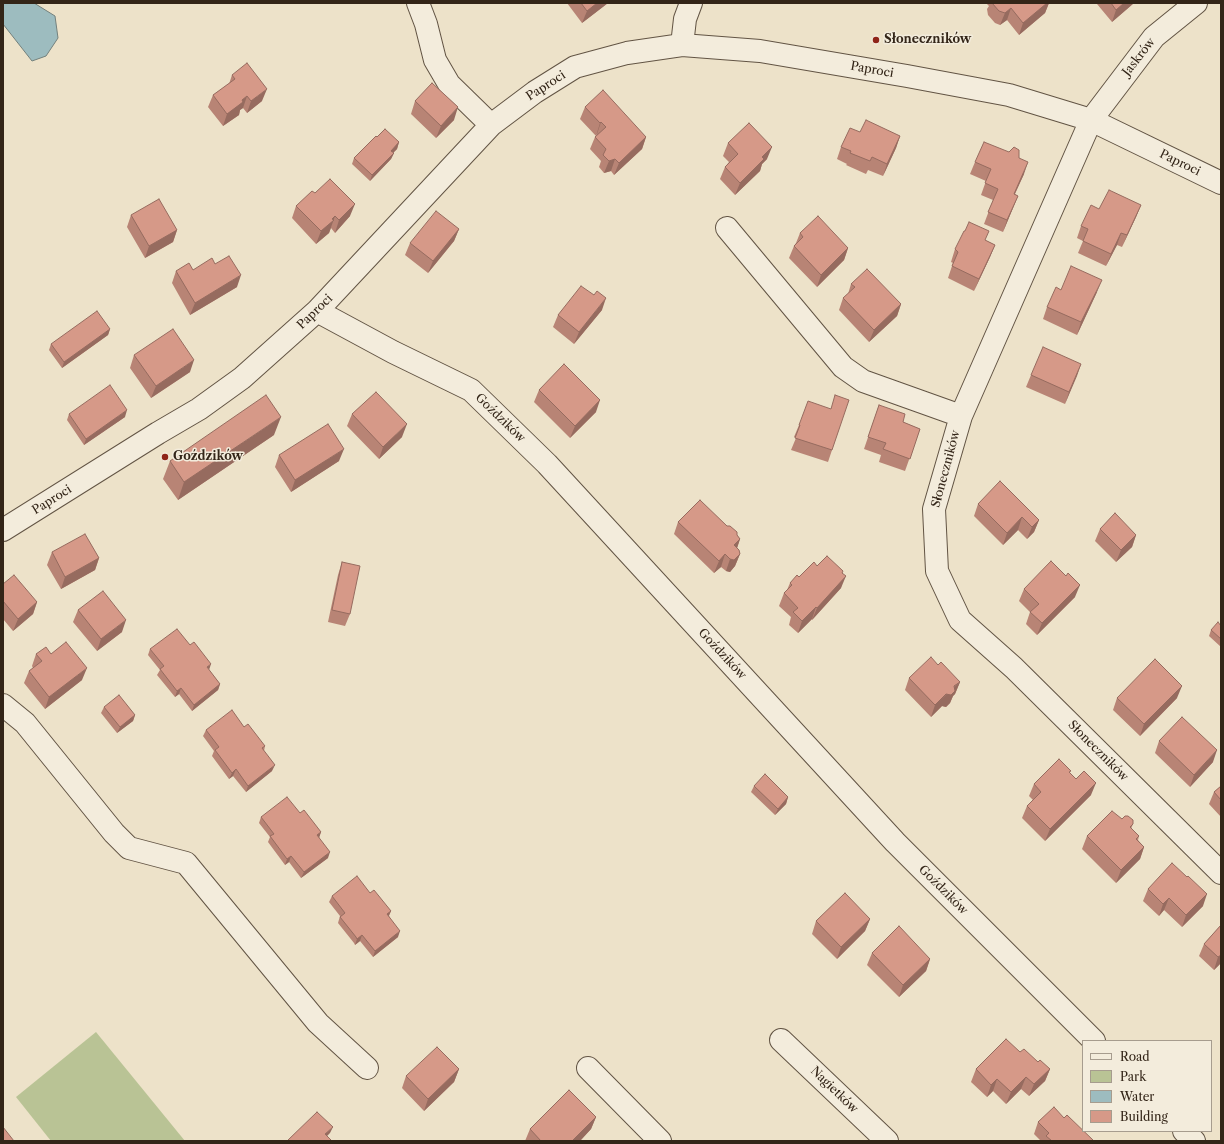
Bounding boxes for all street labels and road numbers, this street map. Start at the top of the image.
street label: Jaskrów [1120,35,1158,79]
street label: Paproci [849,59,895,81]
street label: Paproci [524,68,568,104]
street label: Paproci [1157,147,1203,179]
street label: Paproci [294,292,336,332]
street label: Goździków [472,391,528,445]
street label: Słoneczników [929,429,963,509]
street label: Paproci [30,482,74,518]
street label: Goździków [695,626,749,682]
street label: Słoneczników [1065,718,1131,784]
street label: Goździków [915,862,971,918]
street label: Nagietków [807,1064,861,1116]

